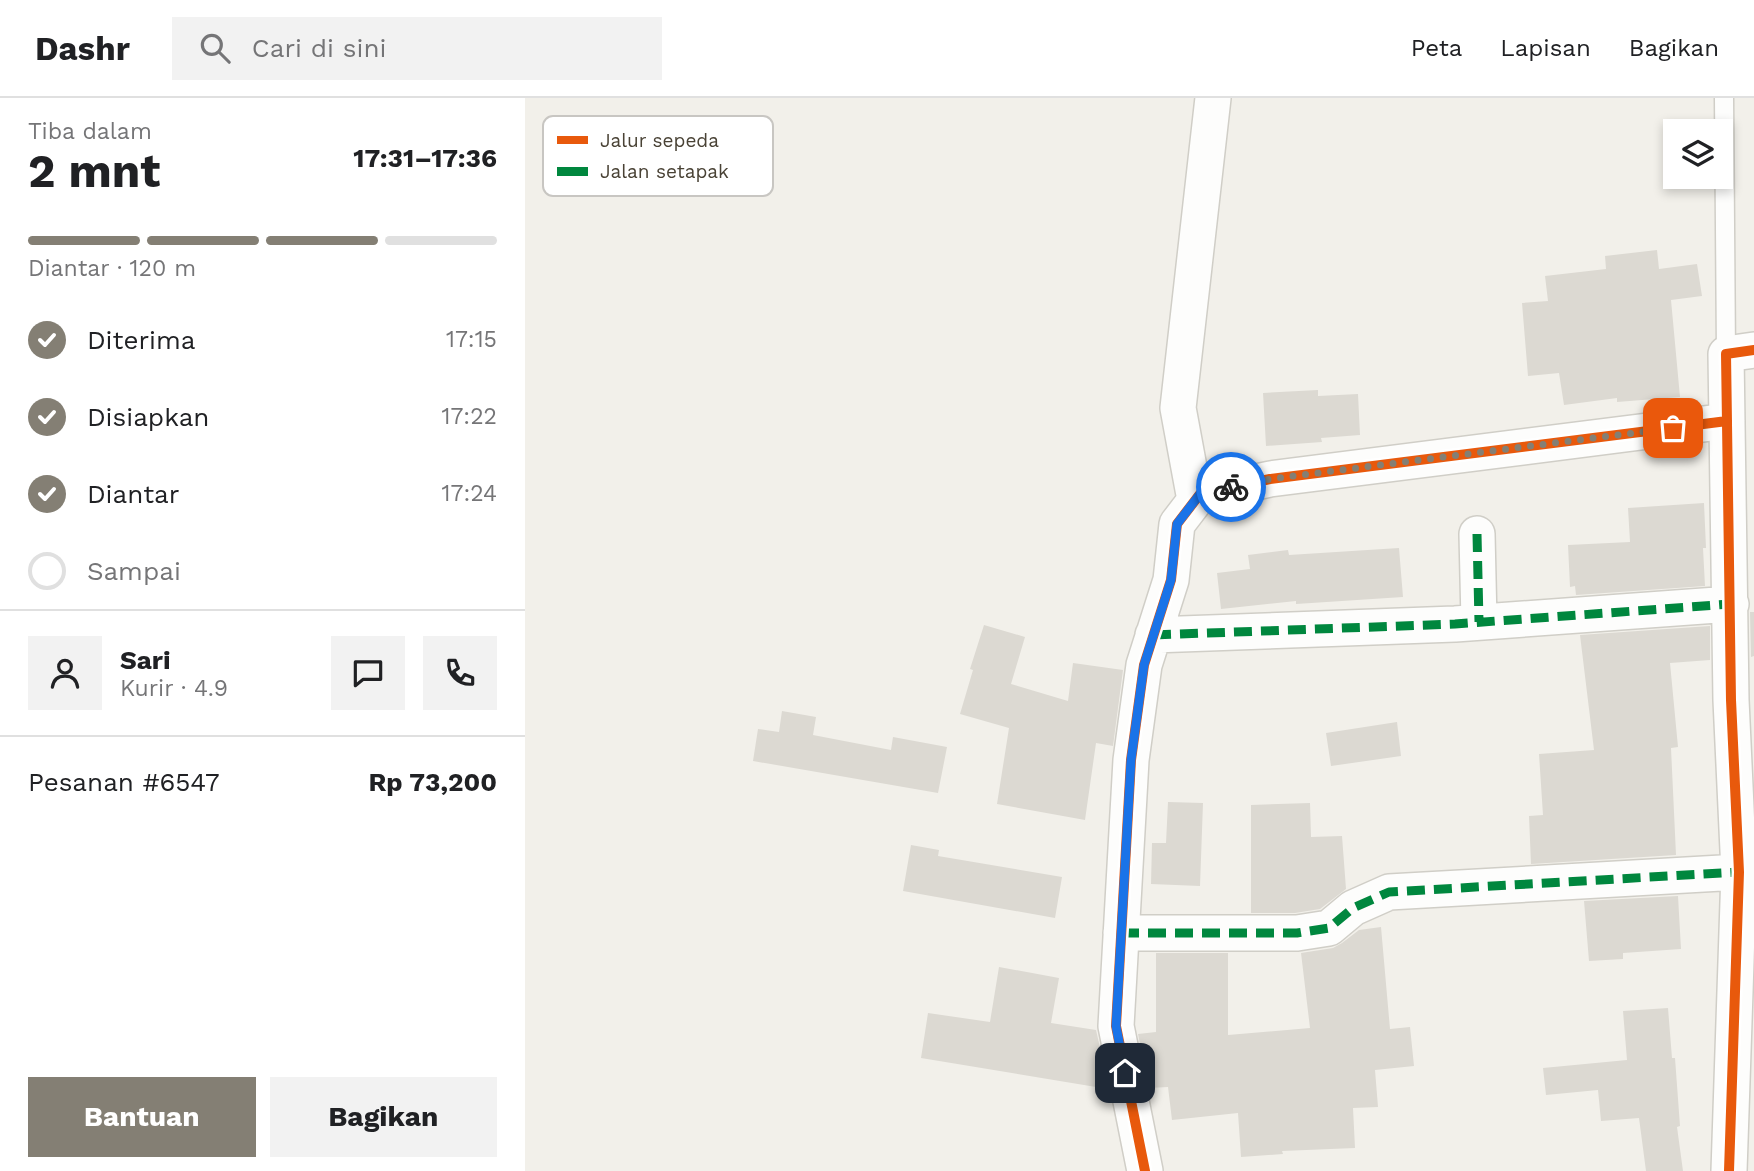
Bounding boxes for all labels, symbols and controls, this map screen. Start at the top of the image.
search box [172,17,662,80]
text: Dashr [35,29,130,68]
icon: search [196,29,234,67]
text: Cari di sini [252,33,387,63]
text: Peta [1411,34,1462,62]
text: Lapisan [1500,34,1591,62]
text: Bagikan [1629,34,1719,62]
legend [543,116,773,196]
text: Tiba dalam [28,118,152,145]
map controls [1663,119,1733,189]
button: layers [1663,119,1733,189]
text: Jalur sepeda [600,129,719,152]
text: 17:31–17:36 [353,143,497,173]
text: 2 mnt [28,144,160,198]
text: Jalan setapak [600,160,729,183]
text: Diantar · 120 m [28,255,196,282]
icon: check [28,321,66,359]
text: Diterima [87,325,195,355]
text: 17:15 [446,326,497,353]
icon: check [28,398,66,436]
pin [1643,398,1703,458]
text: Disiapkan [87,402,209,432]
text: 17:22 [442,403,497,430]
icon: bag [1654,409,1692,447]
courier [1196,452,1266,522]
icon: bike [1212,468,1250,506]
icon: check [28,475,66,513]
text: Diantar [87,479,179,509]
text: 17:24 [442,480,497,507]
text: Sampai [87,556,181,586]
button: person [28,636,102,710]
button: chat [331,636,405,710]
button: phone [423,636,497,710]
text: Sari [120,645,170,675]
text: Kurir · 4.9 [120,675,228,702]
text: Pesanan #6547 [28,767,220,797]
text: Rp 73,200 [368,767,497,797]
pin [1095,1043,1155,1103]
icon: home [1106,1054,1144,1092]
button: Bantuan [28,1077,256,1157]
button: Bagikan [270,1077,497,1157]

